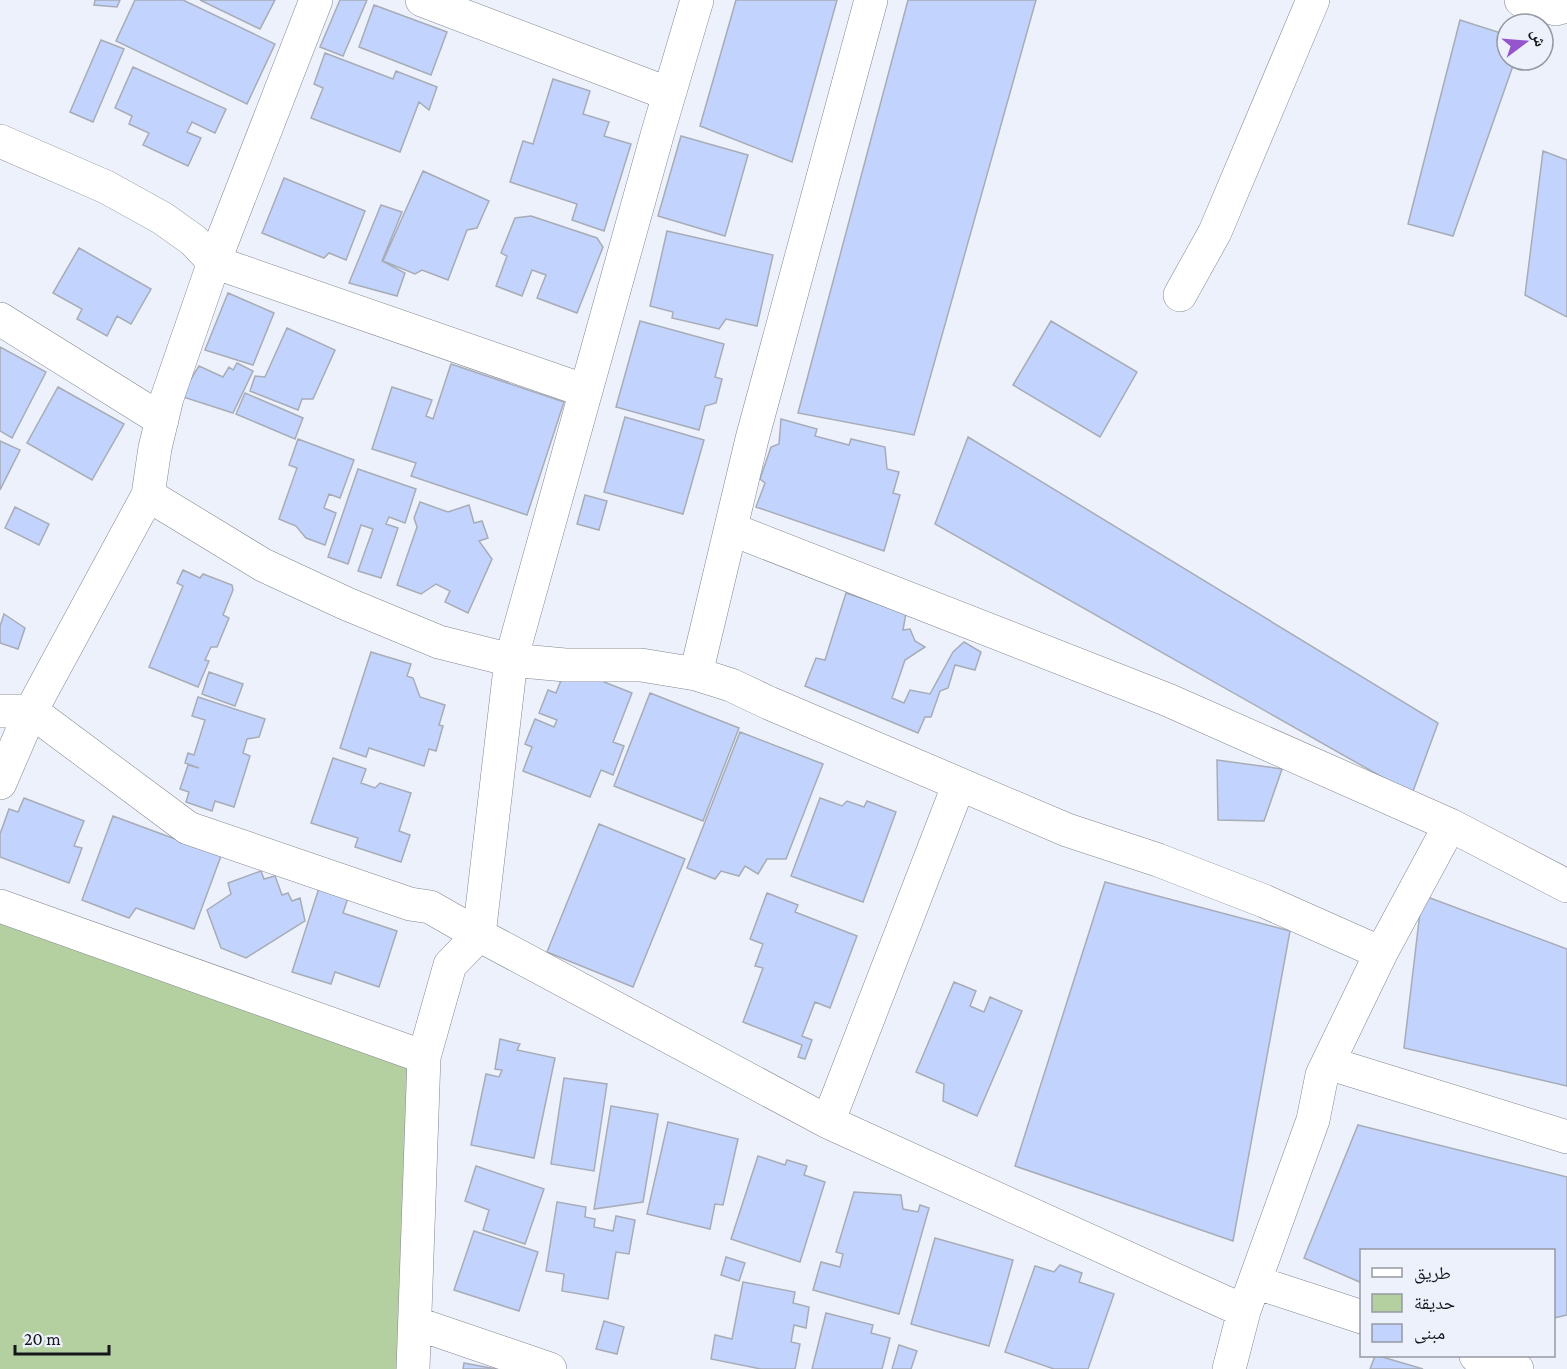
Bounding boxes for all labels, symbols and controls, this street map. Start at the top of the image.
north arrow [1495,12,1555,72]
text: ش [1527,27,1549,49]
legend [1360,1249,1555,1357]
text: طريق [1414,1263,1451,1284]
text: حديقة [1414,1293,1455,1313]
scale bar [15,1318,110,1356]
text: مبنى [1414,1323,1445,1344]
text: 20 m [24,1329,61,1349]

